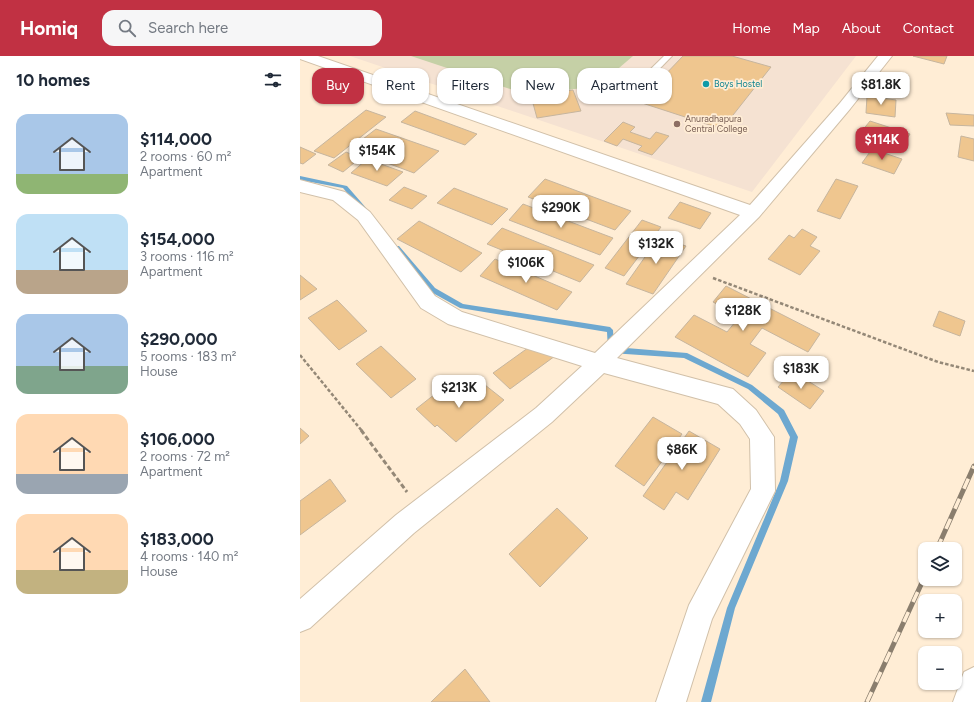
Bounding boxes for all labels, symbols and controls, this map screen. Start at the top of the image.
search box [102,10,382,46]
text: Homiq [20,17,78,40]
icon: search [116,17,138,39]
text: Search here [148,19,228,37]
text: Home [732,20,771,37]
text: Map [793,20,820,37]
text: About [842,20,881,37]
text: Contact [903,20,954,37]
chip: Buy [312,68,364,104]
chip: Rent [372,68,429,104]
chip: Filters [437,68,503,104]
chip: New [511,68,569,104]
chip: Apartment [577,68,672,104]
icon: filters [262,69,284,91]
text: 10 homes [16,70,90,90]
pin: $81.8K [848,72,914,106]
text: $81.8K [861,77,901,92]
place label: Boys Hostel [714,78,762,89]
marker: Boys Hostel [701,79,711,89]
place label: Anuradhapura Central College [685,113,748,134]
marker: Anuradhapura Central College [672,119,682,129]
pin: $114K [854,127,910,161]
text: $114,000 [140,129,212,149]
icon: home [48,130,96,178]
text: $114K [864,132,900,147]
pin: $154K [349,138,405,172]
text: $154K [358,143,396,158]
text: 2 rooms · 60 m² [140,149,231,164]
text: Apartment [140,164,203,179]
pin: $290K [533,195,589,229]
text: $290K [541,200,581,215]
text: $154,000 [140,229,215,249]
icon: home [48,230,96,278]
pin: $132K [628,231,684,265]
text: $132K [638,236,674,251]
text: 3 rooms · 116 m² [140,249,234,264]
pin: $106K [498,250,554,284]
text: $106K [507,255,545,270]
text: Apartment [140,264,203,279]
pin: $128K [715,298,771,332]
text: $128K [725,303,761,318]
text: $290,000 [140,329,218,349]
icon: home [48,330,96,378]
text: 5 rooms · 183 m² [140,349,236,364]
pin: $183K [773,356,829,390]
text: $183K [783,361,819,376]
text: House [140,364,178,379]
pin: $213K [431,375,487,409]
text: $213K [441,380,477,395]
text: $106,000 [140,429,215,449]
icon: home [48,430,96,478]
pin: $86K [658,437,706,471]
text: $86K [666,442,698,457]
text: 2 rooms · 72 m² [140,449,230,464]
text: Apartment [140,464,203,479]
text: $183,000 [140,529,214,549]
icon: home [48,530,96,578]
map controls [918,542,962,690]
button: layers [918,542,962,586]
text: 4 rooms · 140 m² [140,549,238,564]
text: House [140,564,178,579]
button: + [918,594,962,638]
button: − [918,646,962,690]

